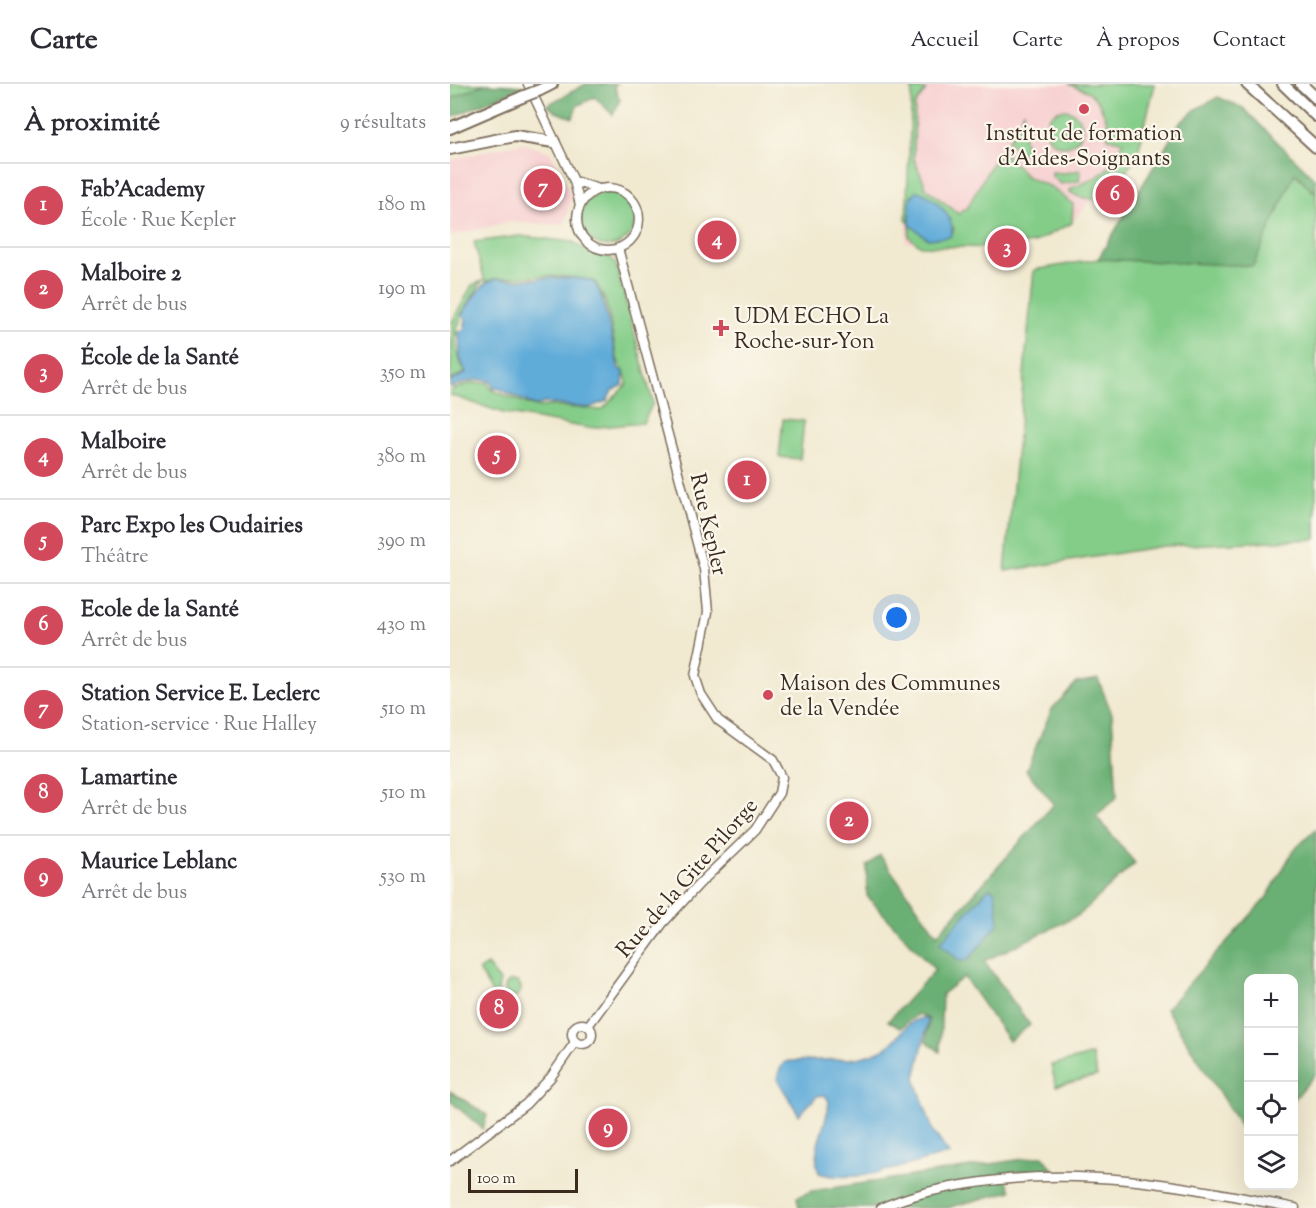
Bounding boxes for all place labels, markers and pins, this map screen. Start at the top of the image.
marker: Institut de formation d'Aides-Soignants [1077,102,1091,116]
place label: Institut de formation d'Aides-Soignants [986,119,1182,176]
pin: 7 [524,166,562,210]
pin: 6 [1096,172,1134,218]
pin: 4 [698,218,736,262]
pin: 3 [988,226,1026,270]
place label: UDM ECHO La Roche-sur-Yon [734,302,889,359]
marker: UDM ECHO La Roche-sur-Yon [712,319,730,337]
pin: 5 [478,432,516,478]
pin: 1 [728,458,766,502]
place label: Maison des Communes de la Vendée [780,669,1000,726]
marker: Maison des Communes de la Vendée [761,688,775,702]
pin: 2 [830,798,868,844]
pin: 8 [479,986,518,1032]
pin: 9 [588,1106,628,1150]

